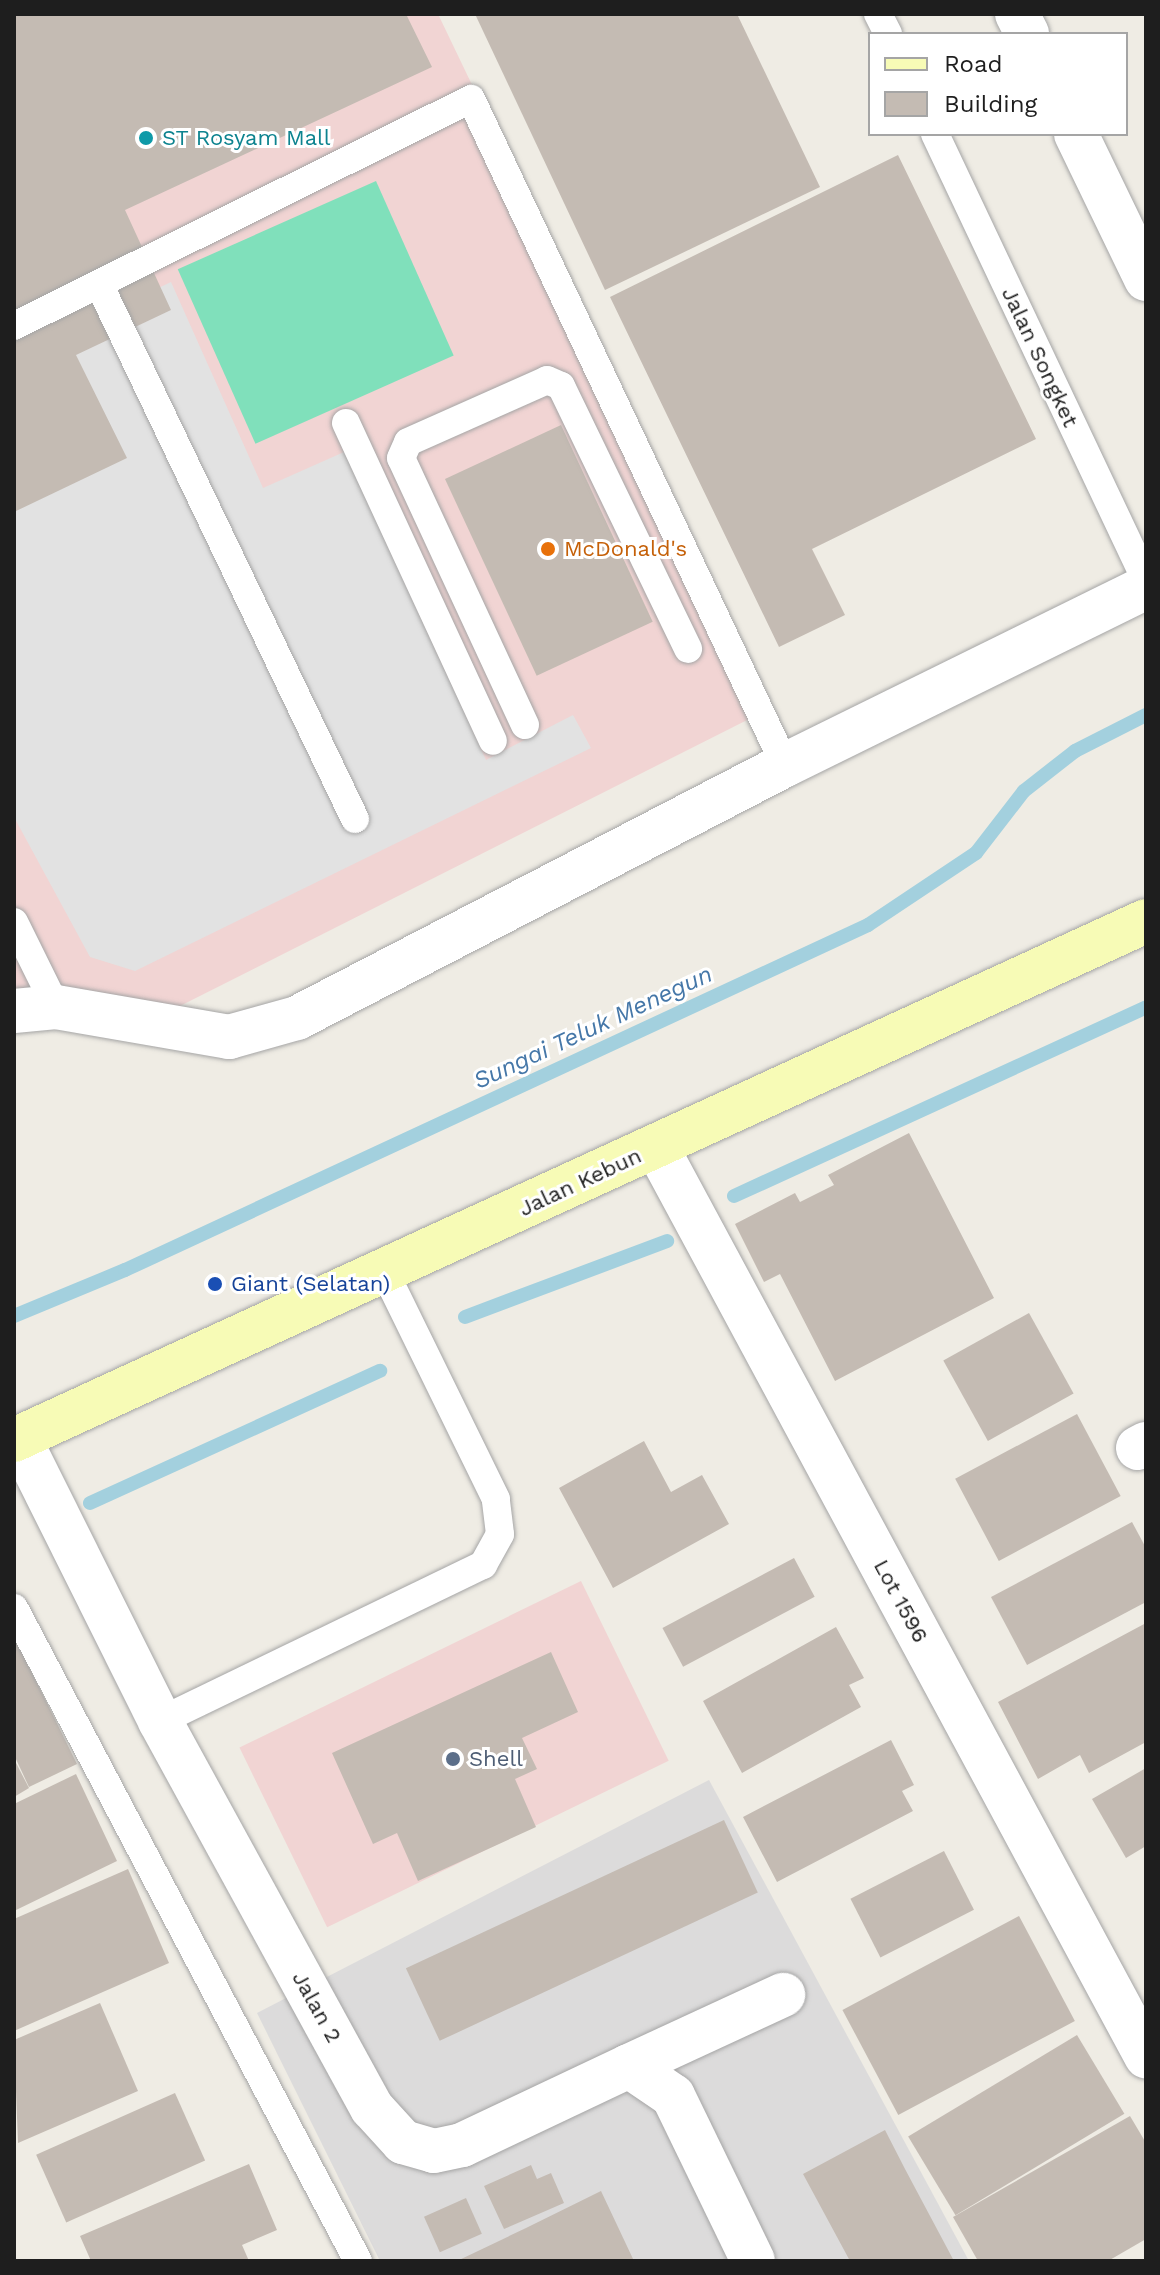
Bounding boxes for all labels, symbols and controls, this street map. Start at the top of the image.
legend [868,32,1128,136]
text: Road [944,50,1003,78]
text: Building [944,90,1037,118]
place label: ST Rosyam Mall [162,125,331,151]
marker: ST Rosyam Mall [137,129,155,147]
street label: Jalan Songket [996,283,1084,431]
place label: McDonald's [564,536,687,562]
marker: McDonald's [539,540,557,558]
water label: Sungai Teluk Menegun [468,960,718,1096]
street label: Jalan Kebun [515,1142,645,1222]
place label: Giant (Selatan) [231,1271,390,1297]
marker: Giant (Selatan) [206,1275,224,1293]
street label: Lot 1596 [868,1555,934,1647]
place label: Shell [469,1746,523,1772]
marker: Shell [444,1750,462,1768]
street label: Jalan 2 [287,1967,347,2047]

